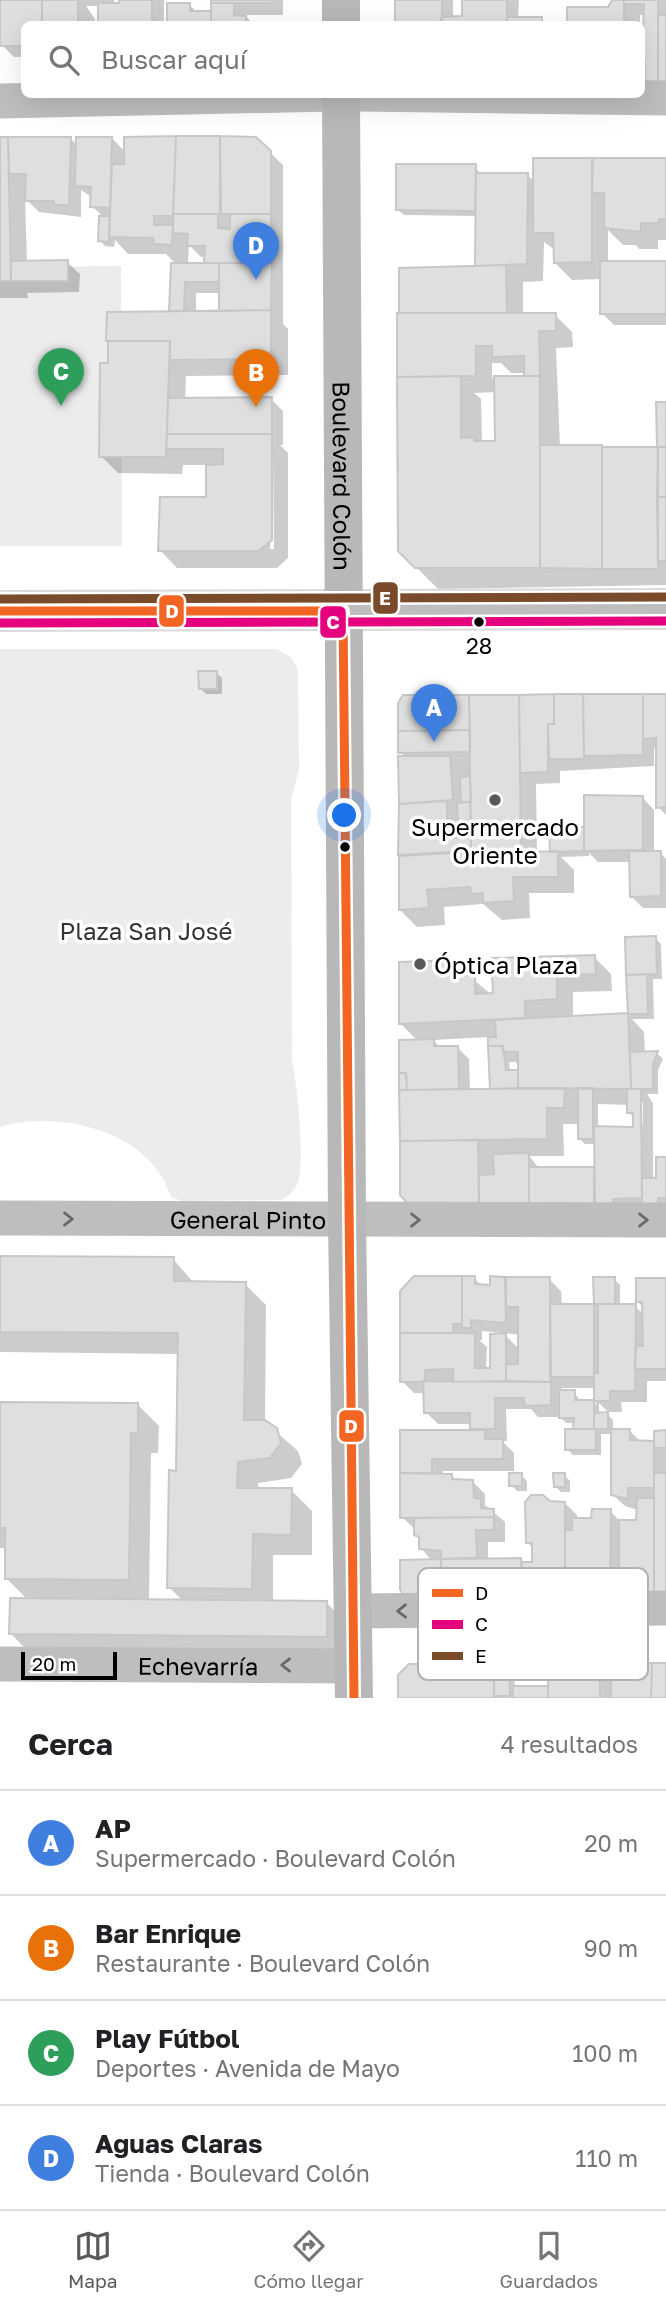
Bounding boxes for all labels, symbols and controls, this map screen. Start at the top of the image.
search box [21,21,645,98]
icon: search [45,41,83,79]
text: Buscar aquí [101,44,247,75]
pin: D [233,222,279,280]
pin: C [38,348,84,406]
pin: B [233,349,279,407]
street label: Boulevard Colón [328,381,358,571]
line badge: E [372,581,399,615]
text: E [379,586,391,609]
line badge: D [158,594,185,628]
text: D [165,599,179,622]
line badge: C [319,605,347,639]
text: C [326,610,340,633]
marker: 28 [472,615,486,629]
place label: 28 [466,632,492,659]
pin: A [411,684,457,742]
marker: Supermercado Oriente [487,792,503,808]
your location [327,798,361,832]
place label: Supermercado Oriente [411,812,579,869]
unlabelled marker [338,840,352,854]
park label: Plaza San José [60,916,232,945]
place label: Óptica Plaza [434,950,578,979]
marker: Óptica Plaza [412,956,428,972]
street label: General Pinto [170,1204,326,1233]
one-way arrow [63,1211,74,1227]
one-way arrow [411,1212,421,1228]
one-way arrow [638,1212,649,1228]
line badge: D [338,1409,365,1443]
text: D [344,1414,358,1437]
legend [418,1568,648,1680]
text: D [475,1581,488,1604]
one-way arrow [396,1603,407,1619]
text: C [475,1612,488,1635]
text: E [475,1644,487,1667]
scale bar [21,1649,117,1681]
street label: Echevarría [138,1650,258,1680]
text: 20 m [32,1652,76,1675]
one-way arrow [280,1658,291,1673]
text: Cerca [28,1726,113,1762]
text: 4 resultados [501,1730,638,1758]
text: AP [95,1813,131,1844]
text: A [43,1829,59,1857]
text: 20 m [584,1829,638,1857]
text: Supermercado · Boulevard Colón [95,1844,456,1872]
text: Bar Enrique [95,1918,241,1949]
text: B [43,1934,59,1962]
text: 90 m [584,1934,638,1962]
text: Restaurante · Boulevard Colón [95,1949,430,1977]
text: Play Fútbol [95,2023,240,2054]
text: C [43,2039,59,2067]
text: 100 m [572,2039,638,2067]
text: Deportes · Avenida de Mayo [95,2054,400,2082]
text: Aguas Claras [95,2128,262,2159]
text: D [43,2144,59,2172]
text: 110 m [575,2144,638,2172]
text: Tienda · Boulevard Colón [95,2159,370,2187]
tab: Mapa [68,2227,117,2292]
tab: Cómo llegar [253,2227,364,2292]
tab: Guardados [500,2227,598,2292]

